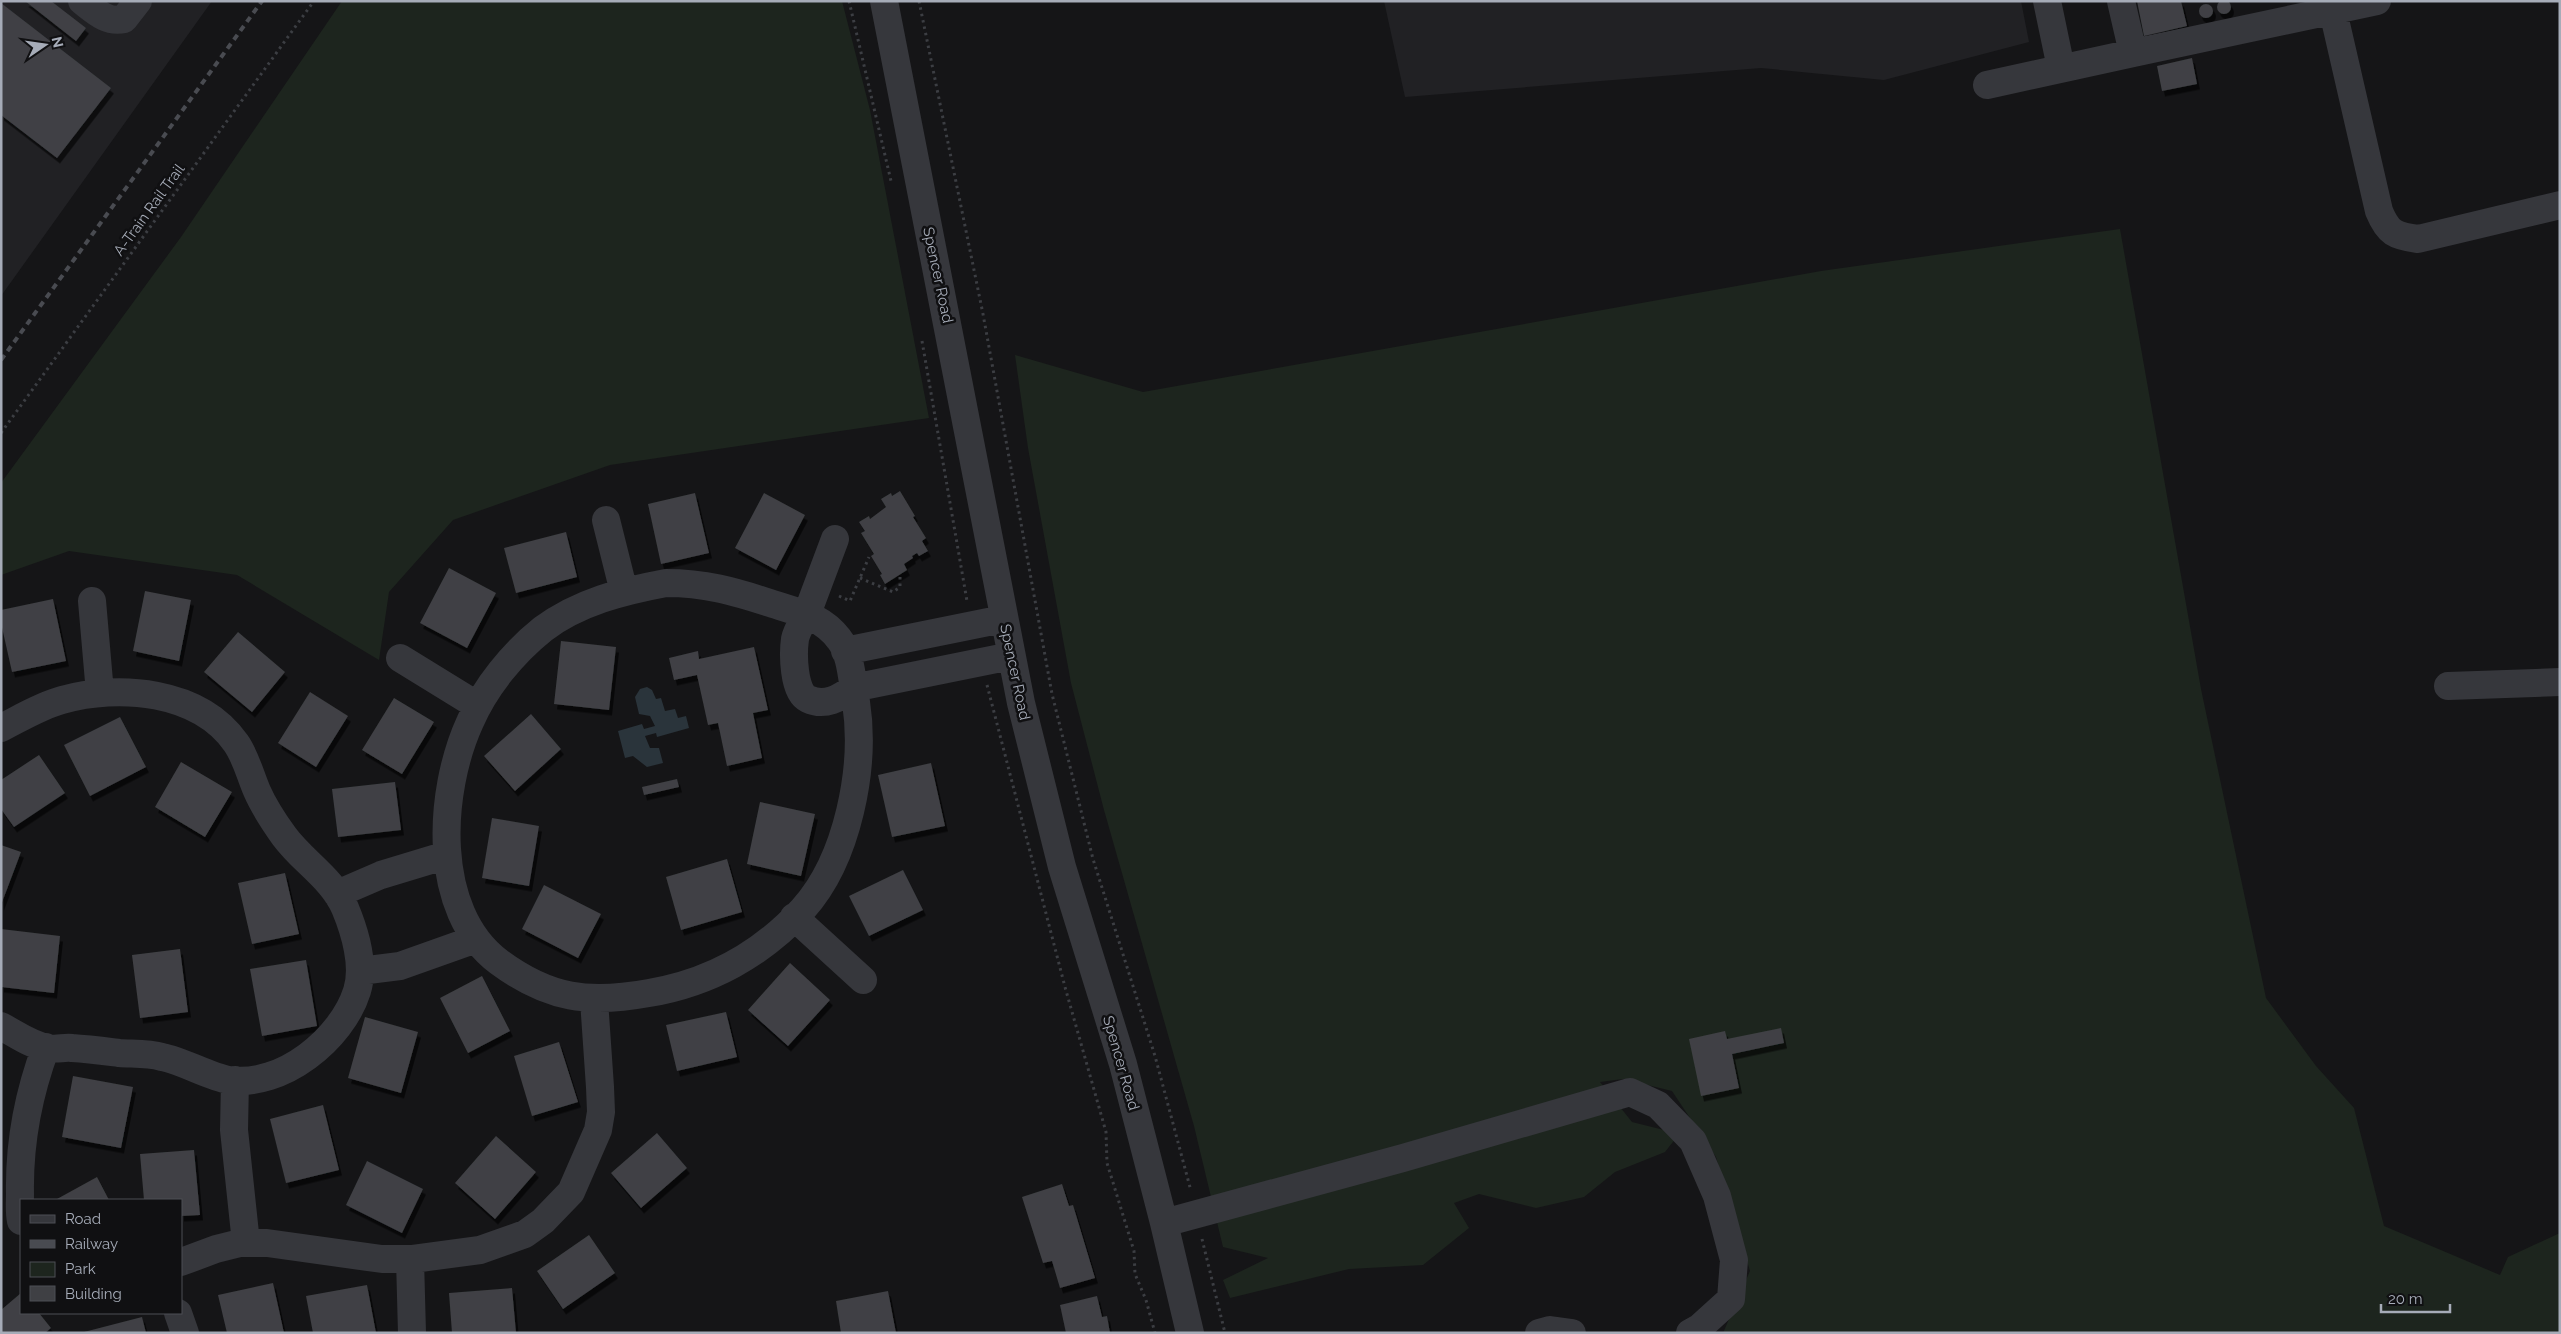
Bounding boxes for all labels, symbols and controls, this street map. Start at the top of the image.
north arrow [20,20,70,70]
text: N [49,35,67,49]
street label: A-Train Rail Trail [110,160,189,259]
street label: Spencer Road [919,225,957,325]
street label: Spencer Road [996,622,1034,722]
street label: Spencer Road [1099,1014,1143,1112]
legend [20,1199,182,1314]
text: Road [65,1210,101,1228]
text: Railway [65,1235,118,1253]
text: Park [65,1260,96,1278]
scale bar [2381,1282,2450,1314]
text: Building [65,1285,122,1303]
text: 20 m [2388,1290,2423,1308]

